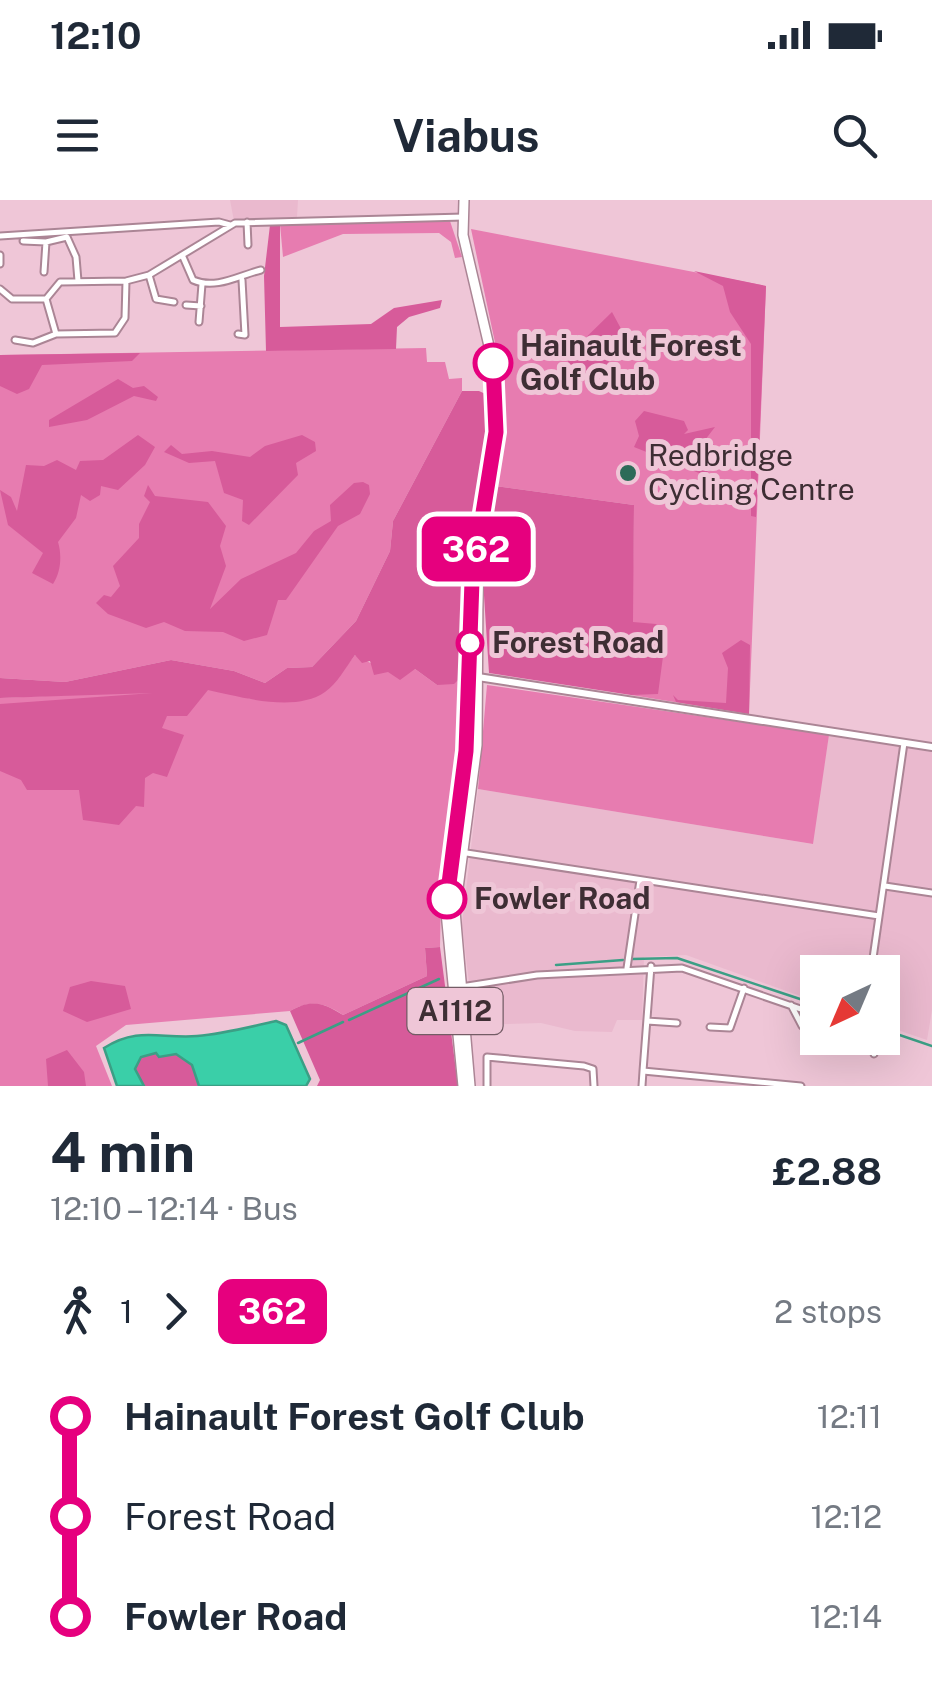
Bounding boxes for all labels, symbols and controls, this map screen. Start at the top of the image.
text: 12:10 [50,13,141,58]
icon: menu [50,108,105,163]
icon: search [827,108,882,163]
text: Viabus [393,109,539,162]
place label: Hainault Forest Golf Club [520,327,742,397]
marker: Hainault Forest Golf Club [474,344,512,382]
place label: Redbridge Cycling Centre [648,437,855,507]
marker: Redbridge Cycling Centre [617,462,639,484]
line badge: 362 [418,516,534,582]
text: 362 [442,529,510,570]
place label: Forest Road [492,624,664,660]
marker: Forest Road [457,630,483,656]
marker: Fowler Road [428,880,466,918]
place label: Fowler Road [474,880,650,916]
north arrow [800,955,900,1055]
map controls [800,955,900,1055]
road number: A1112 [408,988,502,1034]
text: 4 min [50,1120,195,1184]
text: £2.88 [772,1149,882,1194]
text: 12:10 – 12:14 · Bus [50,1190,298,1227]
icon: walk [50,1284,105,1339]
icon: forward [148,1284,203,1339]
text: 362 [238,1291,307,1332]
text: 1 [120,1293,133,1330]
text: 2 stops [774,1293,882,1330]
text: Hainault Forest Golf Club [124,1394,585,1439]
text: 12:11 [817,1398,882,1435]
text: Forest Road [124,1494,336,1539]
text: 12:12 [811,1498,882,1535]
text: Fowler Road [124,1594,347,1639]
text: 12:14 [810,1598,882,1635]

